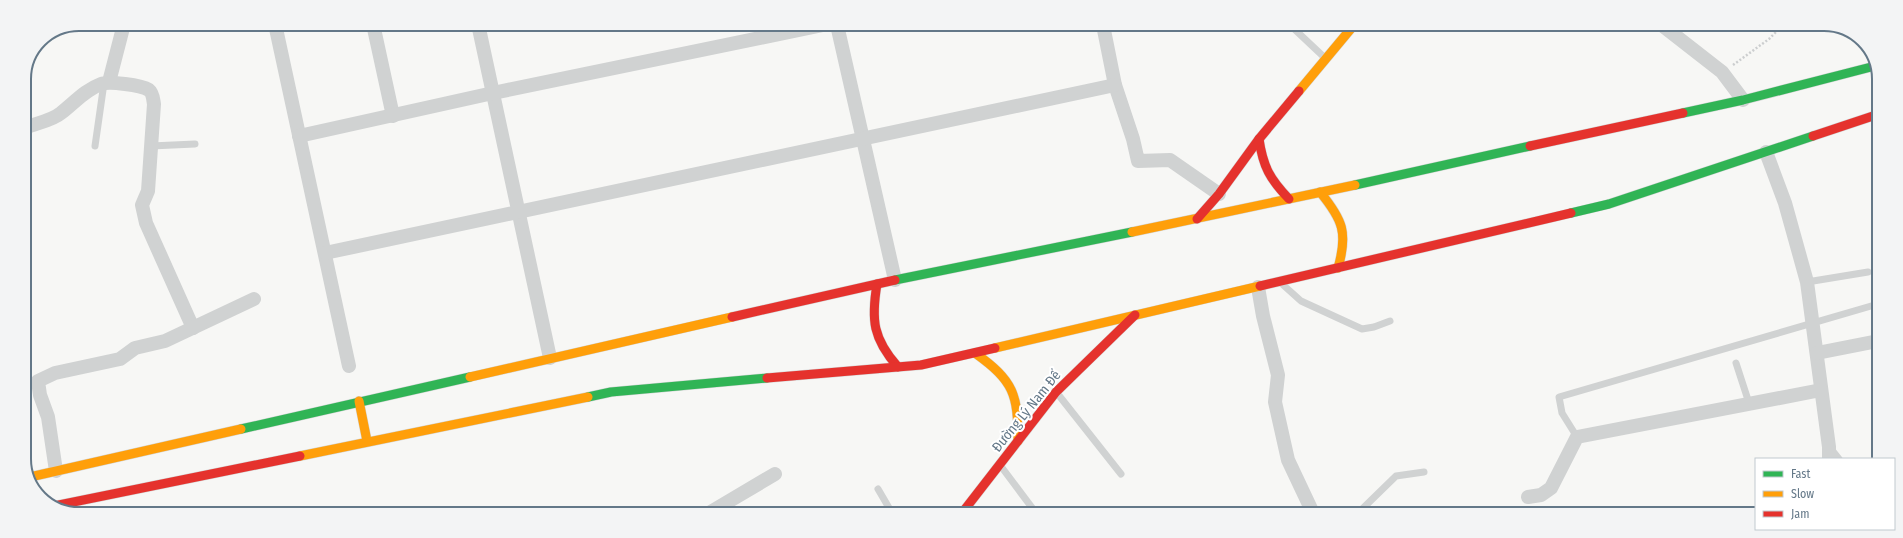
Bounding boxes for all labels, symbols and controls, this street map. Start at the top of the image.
street label: Đường Lý Nam Đế [988,366,1065,456]
legend [1755,458,1895,530]
text: Fast [1791,467,1810,481]
text: Slow [1791,487,1814,501]
text: Jam [1791,507,1809,521]

